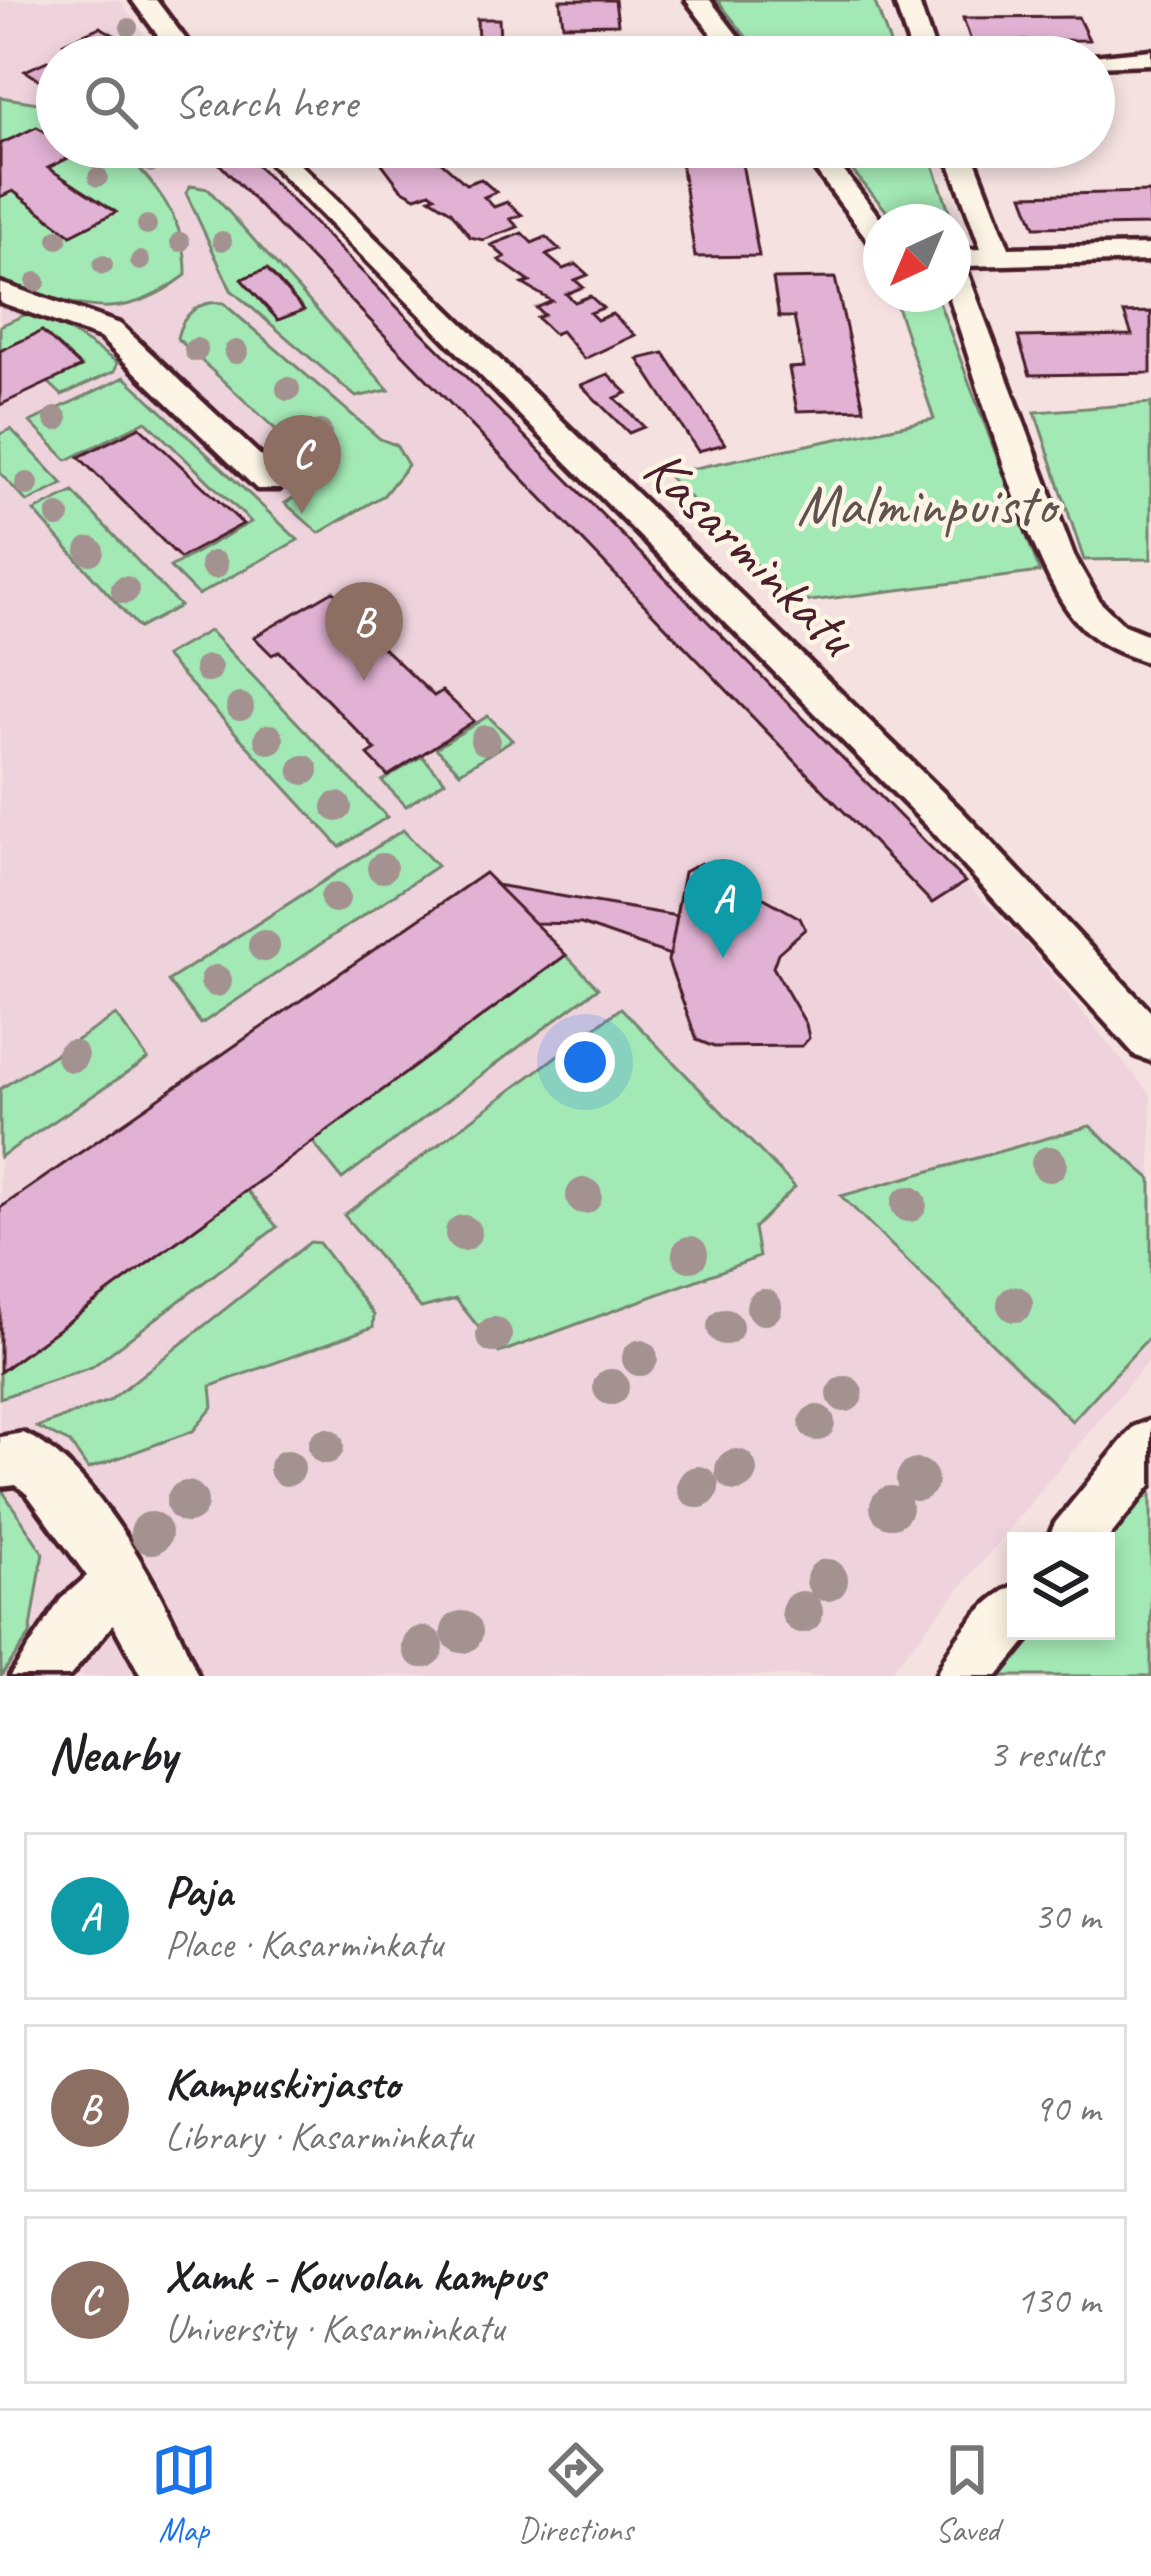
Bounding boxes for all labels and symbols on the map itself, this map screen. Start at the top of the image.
north arrow [863,204,971,312]
pin: C [263,415,341,514]
street label: Kasarminkatu [629,433,874,673]
park label: Malminpuisto [797,469,1061,541]
pin: B [325,582,403,681]
pin: A [684,859,762,958]
your location [555,1032,615,1092]

